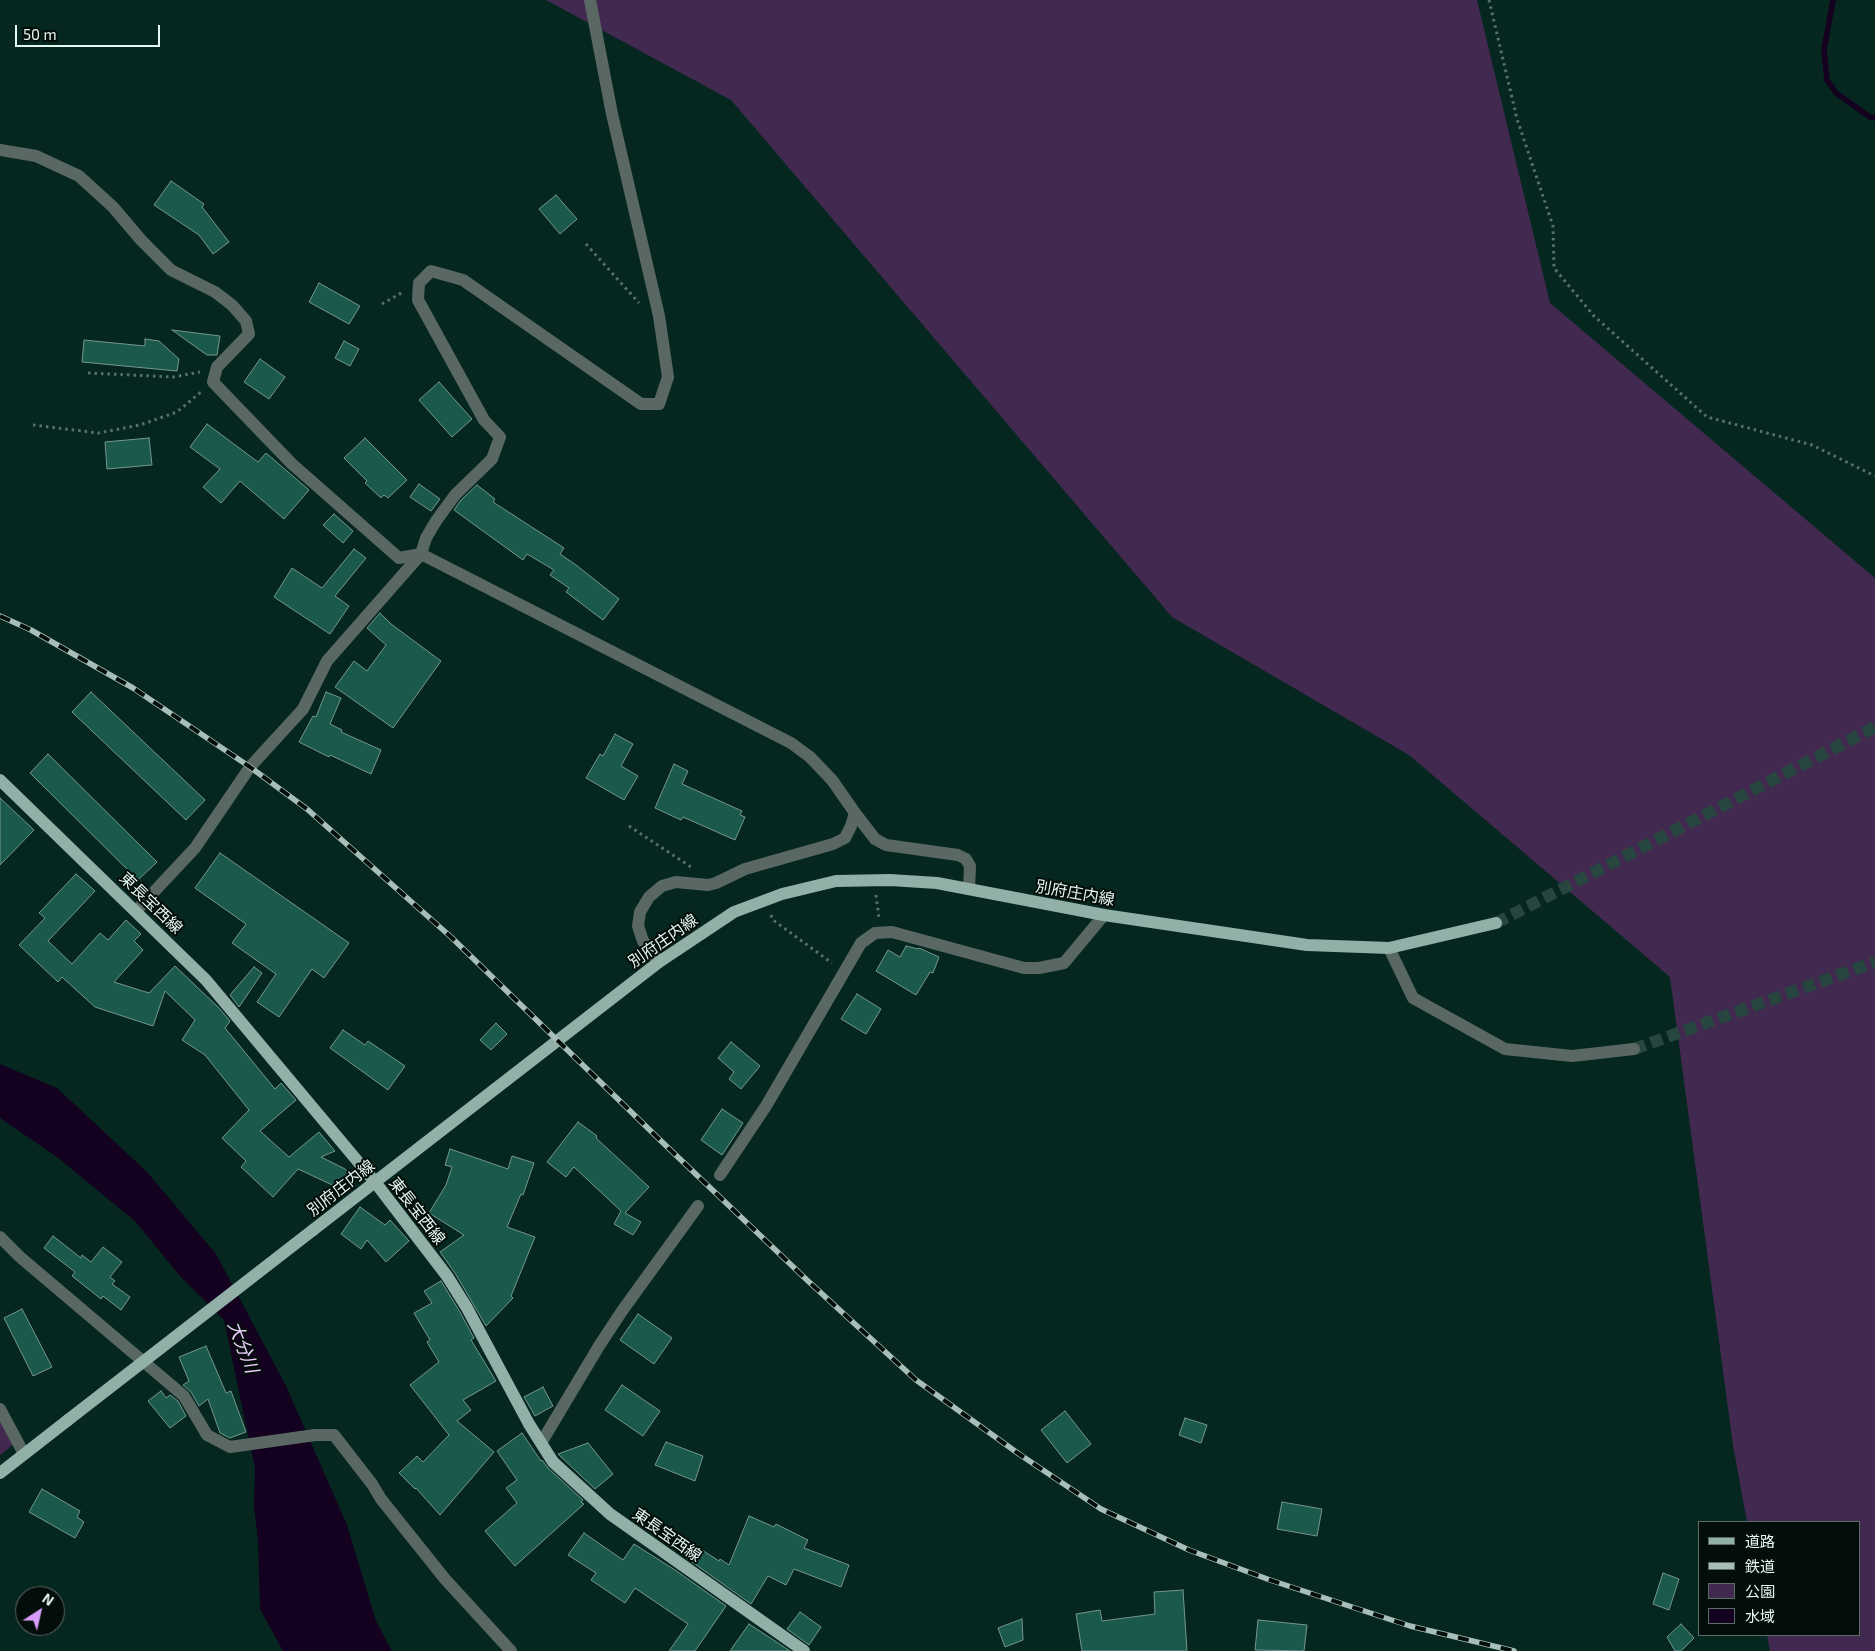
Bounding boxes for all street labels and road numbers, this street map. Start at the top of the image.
street label: 東長宝西線 [116,868,186,938]
street label: 別府庄内線 [1034,877,1116,909]
street label: 別府庄内線 [625,910,701,972]
street label: 別府庄内線 [304,1156,378,1220]
street label: 東長宝西線 [385,1174,449,1248]
street label: 東長宝西線 [629,1504,705,1566]

